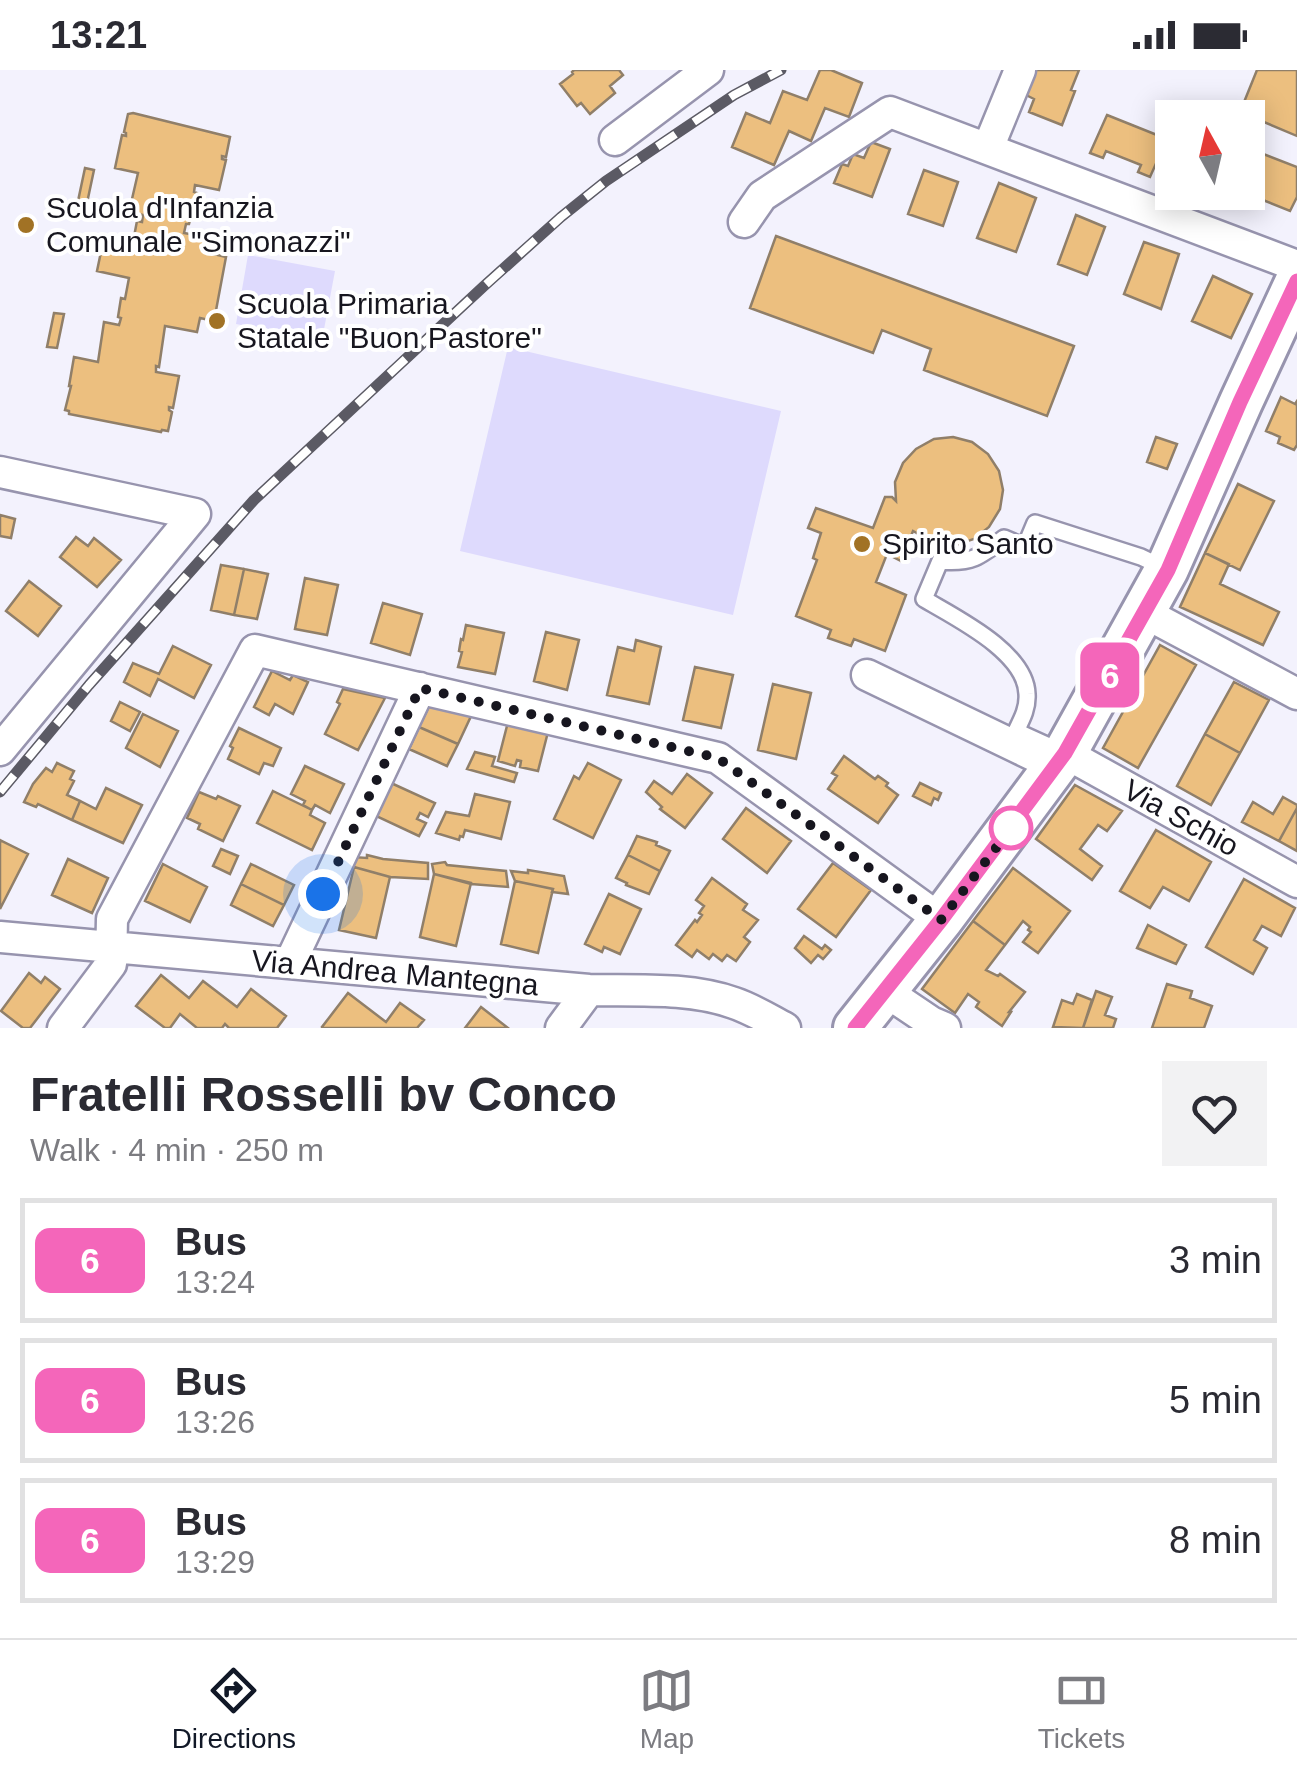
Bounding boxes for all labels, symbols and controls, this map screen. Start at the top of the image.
text: 13:21 [50,14,147,56]
north arrow [1155,100,1265,210]
map controls [1155,100,1265,210]
place label: Scuola d'Infanzia Comunale "Simonazzi" [46,191,351,258]
marker: Scuola d'Infanzia Comunale "Simonazzi" [15,214,37,236]
place label: Scuola Primaria Statale "Buon Pastore" [237,287,542,354]
marker: Scuola Primaria Statale "Buon Pastore" [206,310,228,332]
place label: Spirito Santo [882,527,1054,560]
marker: Spirito Santo [851,533,873,555]
line badge: 6 [1078,642,1142,708]
text: 6 [1100,656,1120,695]
street label: Via Schio [1118,773,1244,863]
unlabelled marker [990,807,1032,849]
your location [298,869,348,919]
street label: Via Andrea Mantegna [250,944,540,1002]
button: heart [1162,1061,1267,1166]
text: Fratelli Rosselli bv Conco [30,1068,617,1121]
text: Walk · 4 min · 250 m [30,1132,324,1168]
text: Bus [175,1221,247,1263]
text: 3 min [1169,1239,1262,1281]
text: 6 [80,1241,100,1280]
text: 13:24 [175,1264,255,1300]
text: Bus [175,1361,247,1403]
text: 5 min [1169,1379,1262,1421]
text: 6 [80,1381,100,1420]
text: 13:26 [175,1404,255,1440]
text: Bus [175,1501,247,1543]
text: 8 min [1169,1519,1262,1561]
text: 6 [80,1521,100,1560]
text: 13:29 [175,1544,255,1580]
tab: Directions [172,1663,296,1755]
tab: Map [639,1663,694,1755]
tab: Tickets [1038,1663,1125,1755]

